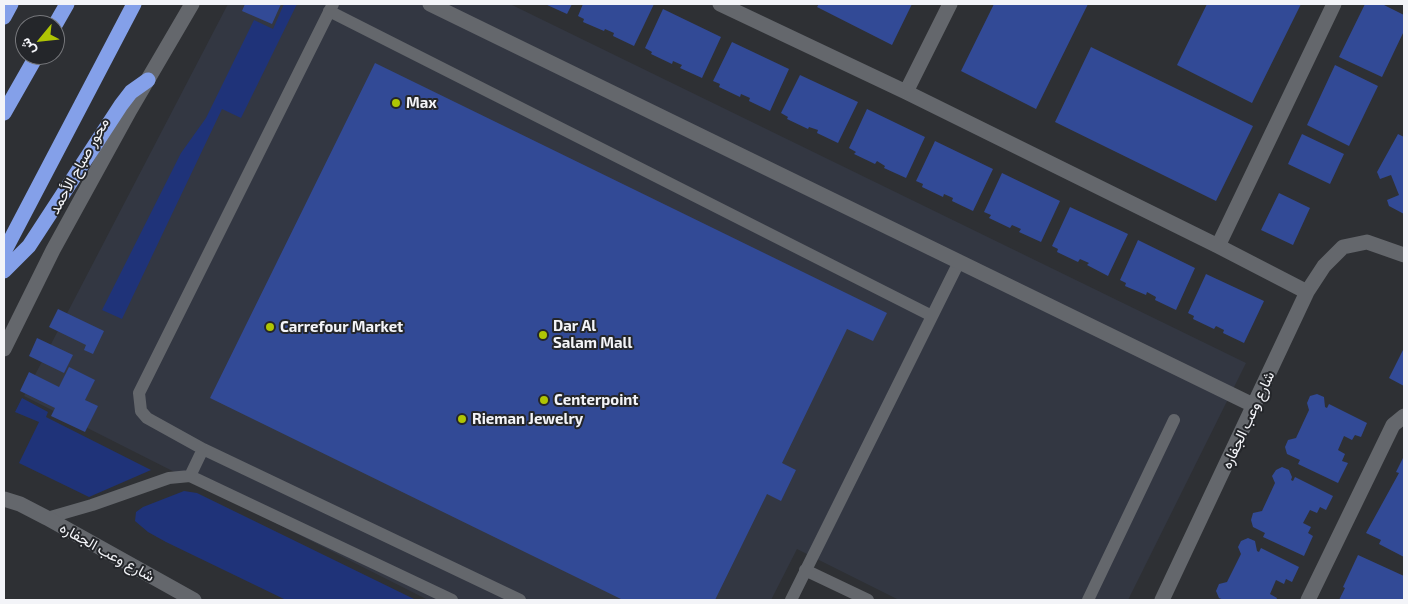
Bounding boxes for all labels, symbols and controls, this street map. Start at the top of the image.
north arrow [15,15,65,65]
text: ش [16,35,39,58]
place label: Max [406,94,437,112]
marker: Max [390,97,402,109]
street label: محور صباح الأحمد [45,115,113,217]
place label: Dar Al Salam Mall [553,317,632,352]
place label: Carrefour Market [280,318,403,336]
marker: Carrefour Market [264,321,276,333]
marker: Dar Al Salam Mall [537,329,549,341]
street label: شارع وعب الجفاره [1218,368,1278,472]
place label: Centerpoint [554,391,638,409]
marker: Centerpoint [538,394,550,406]
place label: Rieman Jewelry [472,410,583,428]
marker: Rieman Jewelry [456,413,468,425]
street label: شارع وعب الجفاره [56,519,158,585]

